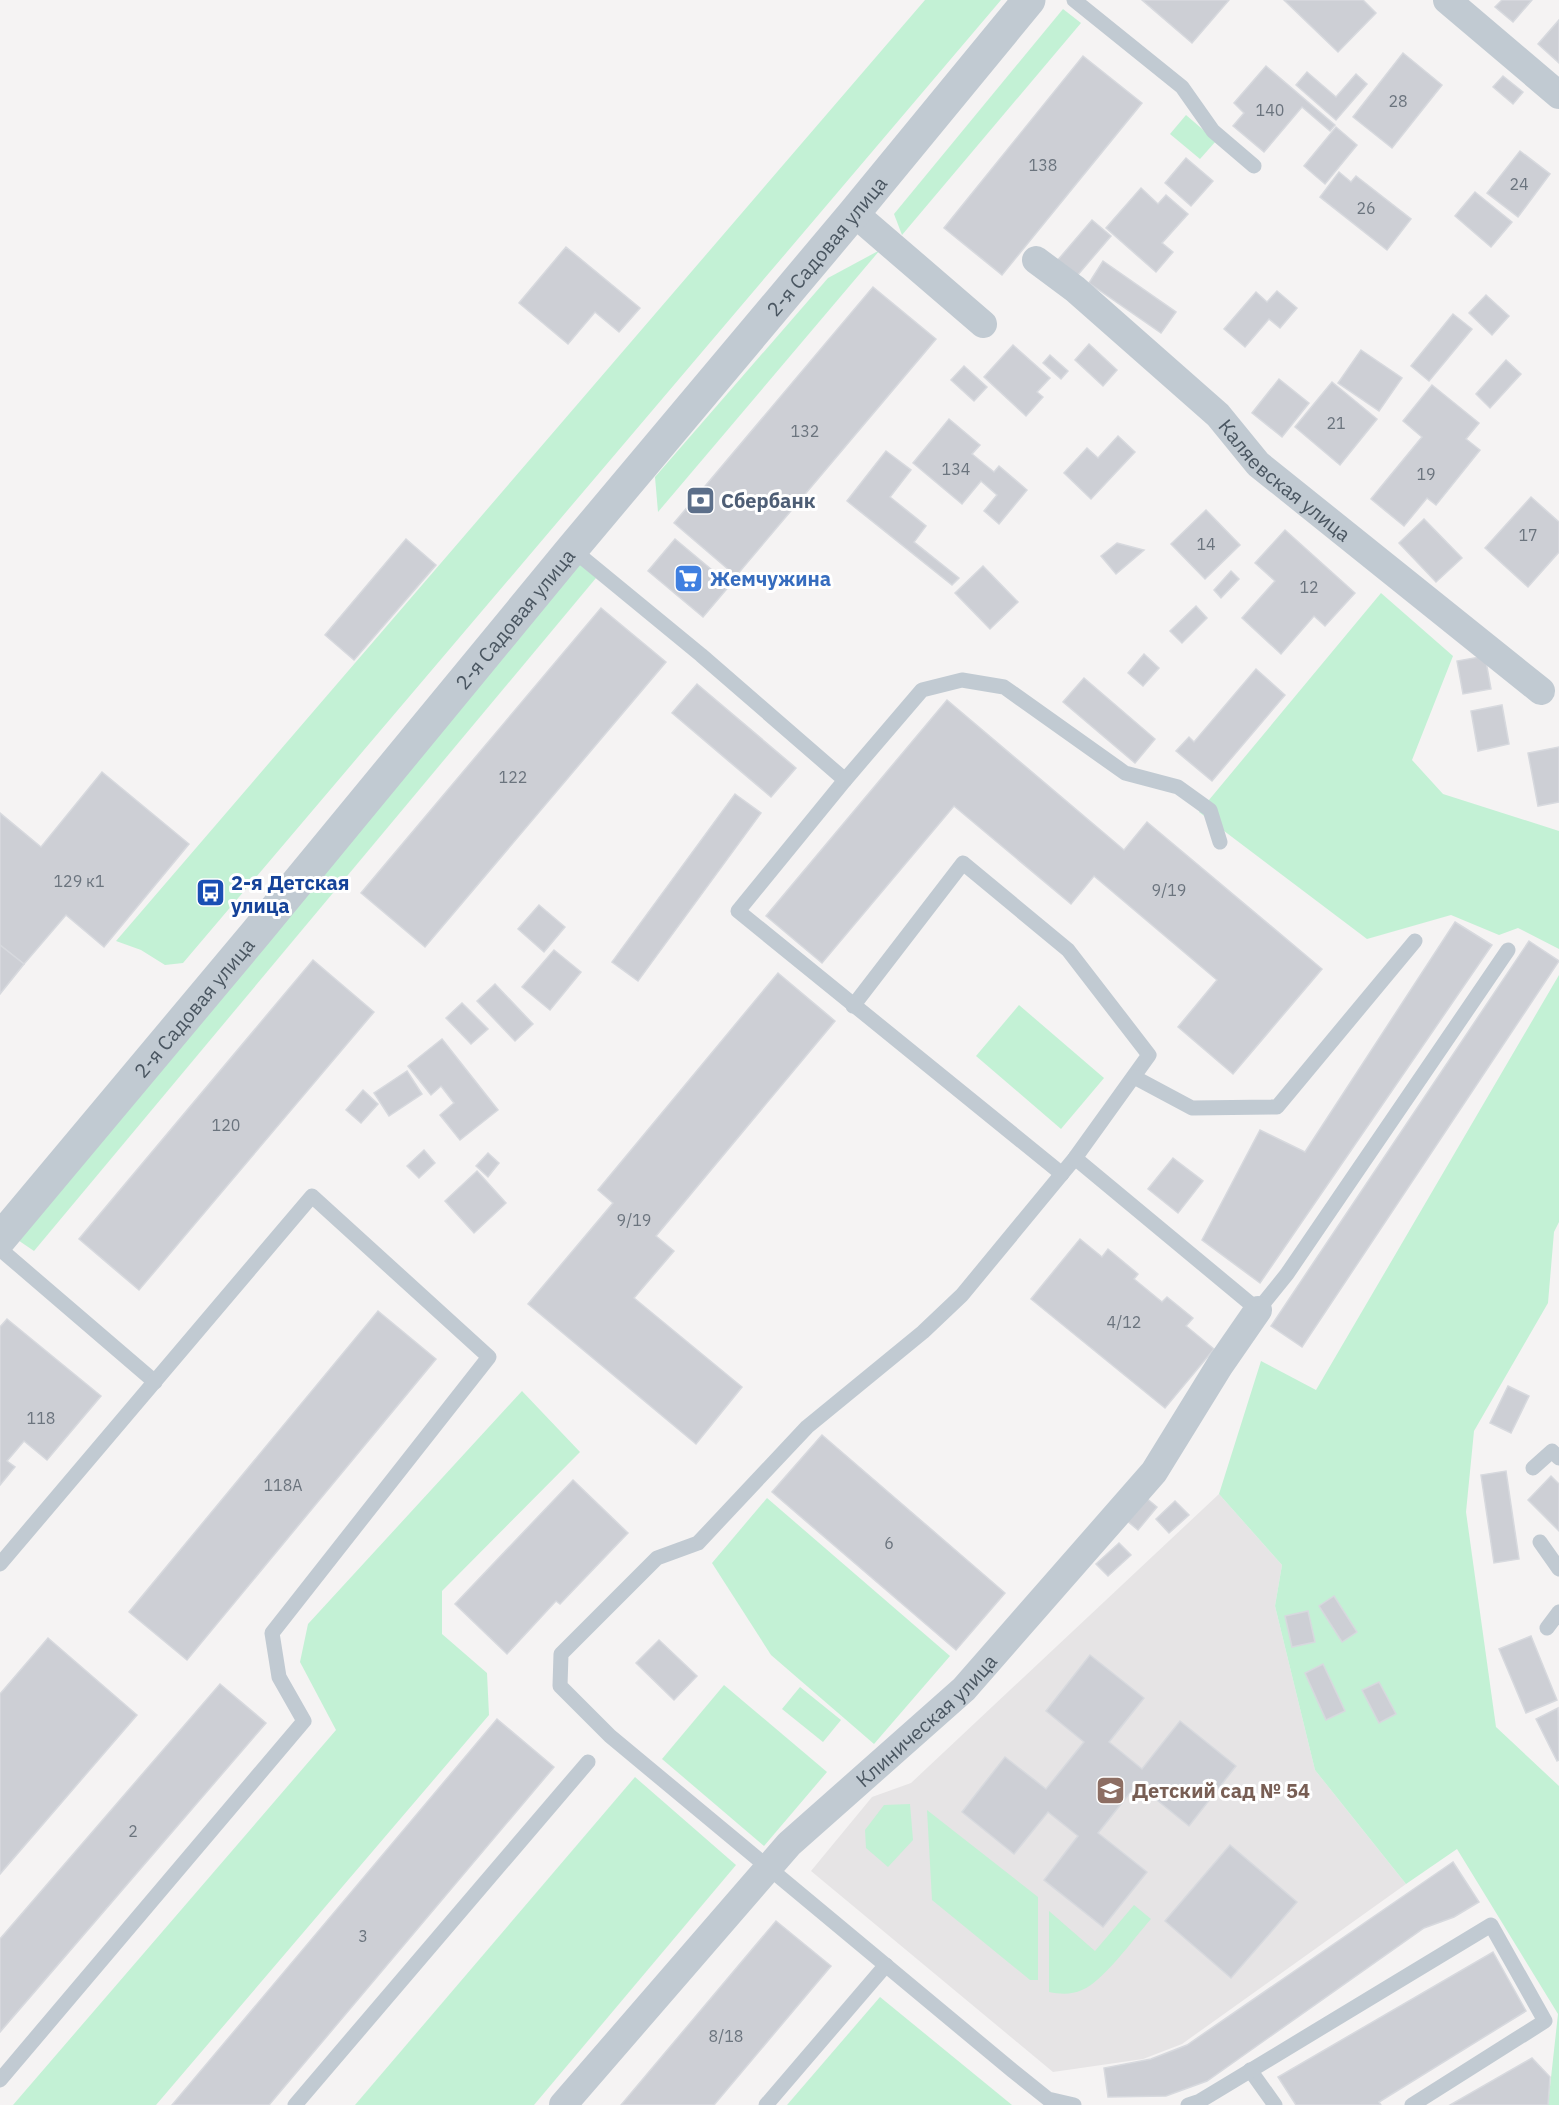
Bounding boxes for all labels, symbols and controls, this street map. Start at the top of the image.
house number: 28 [1388,91,1408,111]
house number: 140 [1256,100,1284,120]
house number: 138 [1029,155,1057,175]
street label: 2-я Садовая улица [760,170,893,321]
house number: 24 [1509,174,1529,194]
house number: 26 [1356,198,1376,218]
street label: Каляевская улица [1213,413,1357,547]
house number: 21 [1326,413,1346,433]
house number: 132 [791,421,819,441]
house number: 134 [942,459,970,479]
house number: 19 [1416,464,1436,484]
bank icon: Сбербанк [684,484,716,516]
place label: Сбербанк [721,487,816,514]
house number: 17 [1518,525,1538,545]
house number: 14 [1196,534,1216,554]
street label: 2-я Садовая улица [449,542,581,695]
supermarket icon: Жемчужина [673,562,705,594]
place label: Жемчужина [710,565,831,592]
house number: 12 [1299,577,1319,597]
house number: 122 [499,767,527,787]
place label: 2-я Детская улица [231,869,350,919]
house number: 129 к1 [54,871,104,891]
bus stop icon: 2-я Детская улица [194,877,226,909]
house number: 9/19 [1152,880,1186,900]
street label: 2-я Садовая улица [127,931,260,1083]
house number: 120 [212,1115,240,1135]
house number: 9/19 [617,1210,651,1230]
house number: 4/12 [1107,1312,1141,1332]
house number: 118 [27,1408,55,1428]
house number: 118А [263,1475,303,1495]
house number: 6 [884,1533,894,1553]
street label: Клиническая улица [849,1647,1003,1793]
school or university icon: Детский сад № 54 [1095,1774,1127,1806]
place label: Детский сад № 54 [1132,1777,1310,1804]
house number: 2 [128,1821,138,1841]
house number: 3 [358,1926,368,1946]
house number: 8/18 [709,2026,743,2046]

